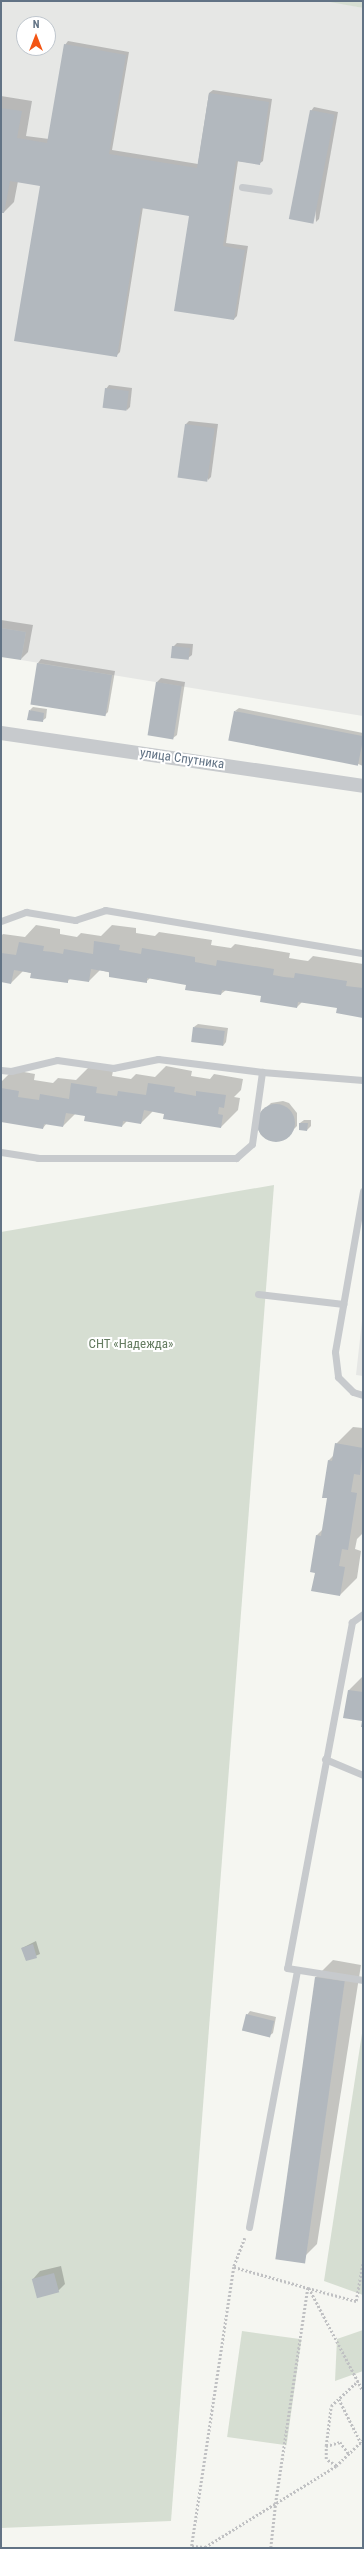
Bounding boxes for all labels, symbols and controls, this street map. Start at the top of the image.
north arrow [16,16,56,56]
text: N [33,18,39,31]
street label: улица Спутника [139,745,225,773]
park label: СНТ «Надежда» [88,1336,174,1352]

